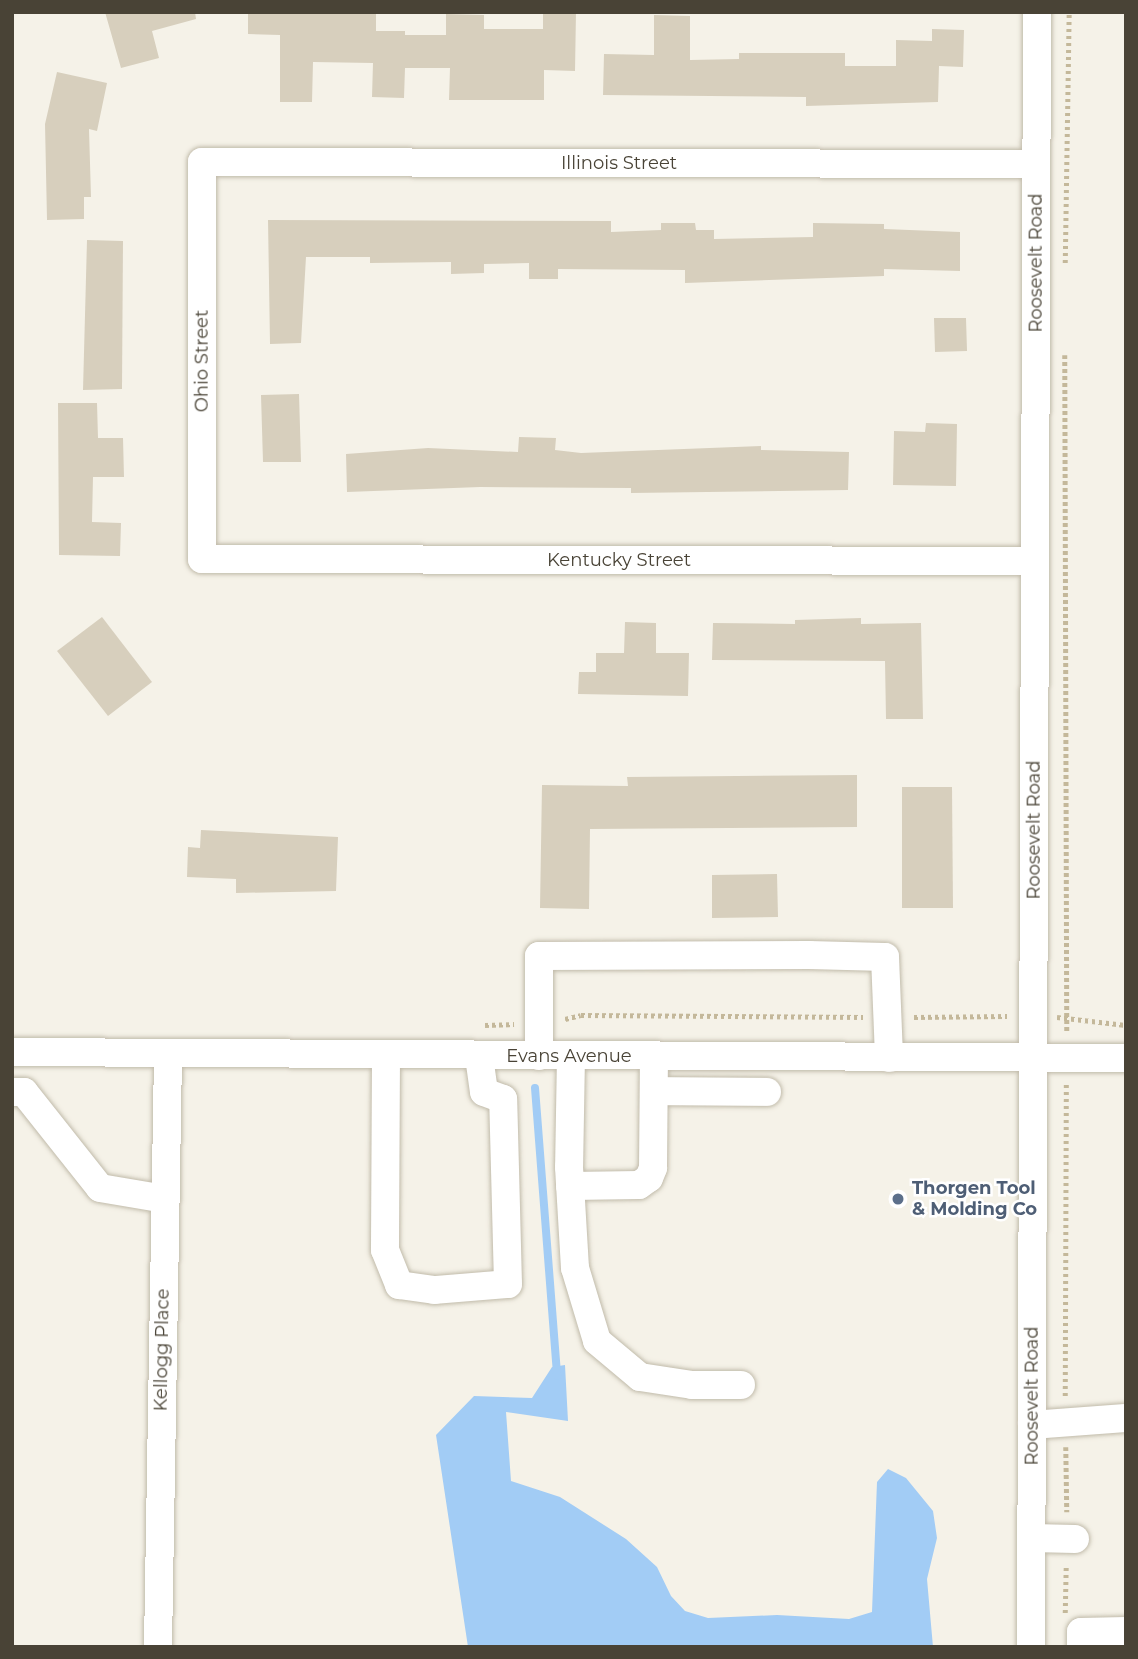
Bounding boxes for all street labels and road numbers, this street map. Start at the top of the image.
street label: Illinois Street [561,152,677,174]
street label: Roosevelt Road [1025,193,1047,333]
street label: Ohio Street [191,310,213,412]
street label: Kentucky Street [547,549,691,571]
street label: Roosevelt Road [1023,760,1045,900]
street label: Evans Avenue [506,1045,632,1067]
street label: Kellogg Place [150,1288,174,1412]
street label: Roosevelt Road [1021,1326,1043,1466]

